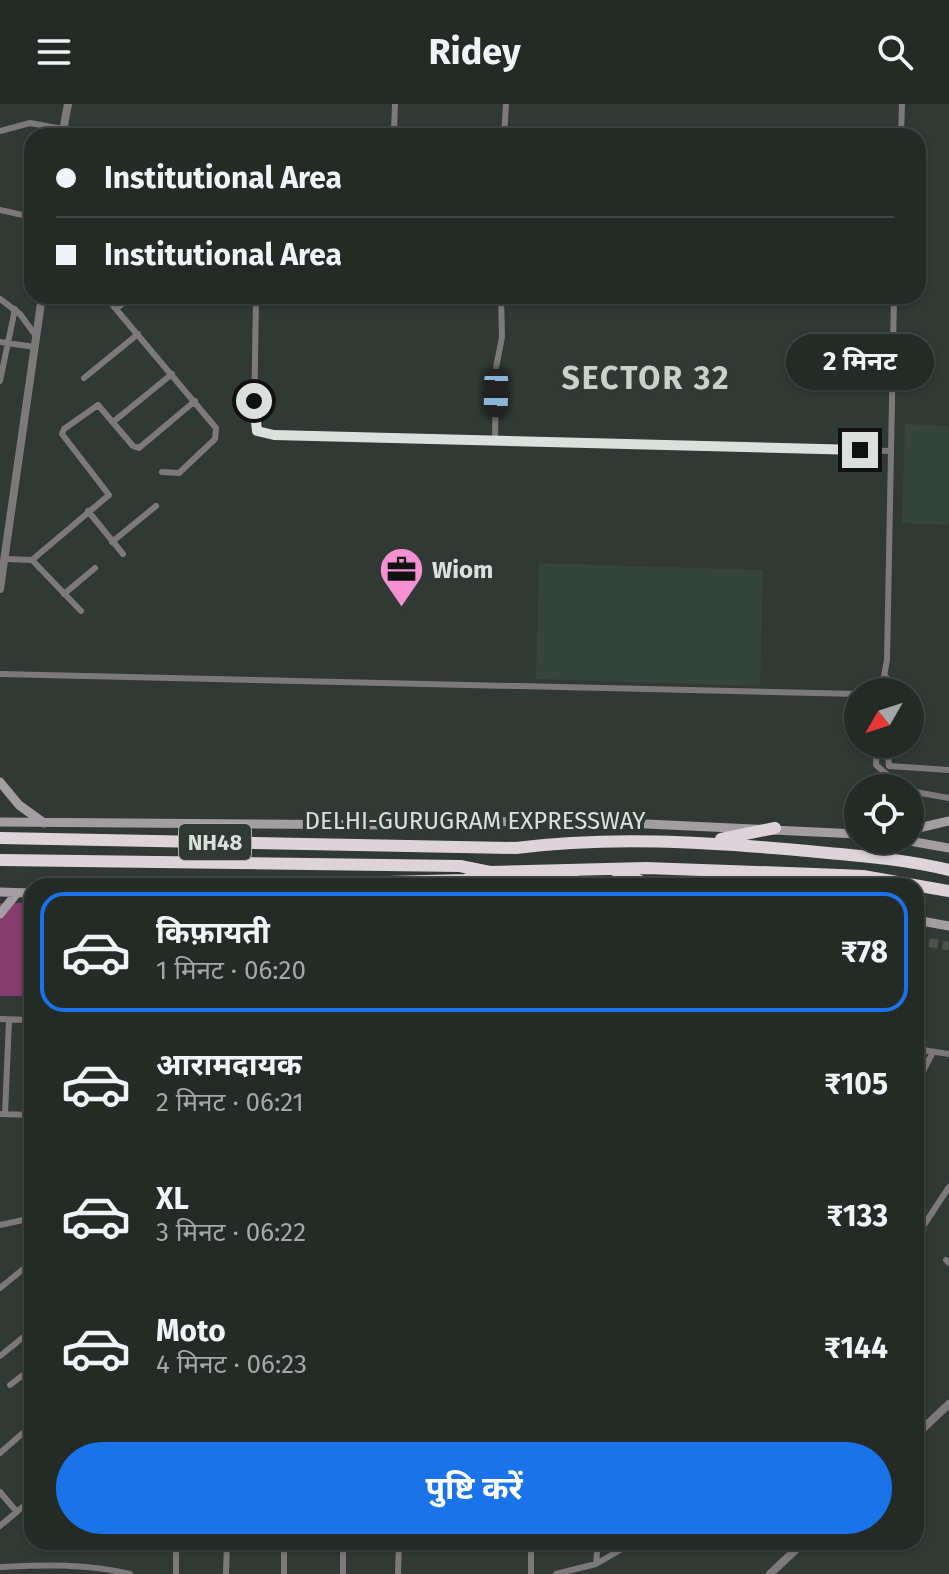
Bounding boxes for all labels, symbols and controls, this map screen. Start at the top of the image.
icon: menu [32,30,76,74]
text: Ridey [428,30,521,74]
icon: search [873,30,917,74]
text: Institutional Area [104,160,342,196]
text: Institutional Area [104,237,342,273]
callout: 2 मिनट [786,334,934,390]
text: 2 मिनट [823,346,897,377]
district label: SECTOR 32 [561,359,731,397]
car [484,369,508,417]
route start [236,383,272,419]
route end [842,432,878,468]
office icon: Wiom [377,546,425,609]
place label: Wiom [432,556,493,584]
north arrow [844,678,924,758]
map controls [844,678,924,854]
button: locate [844,774,924,854]
street label: DELHI-GURUGRAM EXPRESSWAY [304,807,646,835]
road number: NH48 [179,824,251,860]
text: किफ़ायती [156,915,270,951]
icon: car [60,916,132,988]
text: ₹78 [841,934,888,970]
text: 1 मिनट · 06:20 [156,955,306,986]
text: आरामदायक [156,1047,302,1083]
icon: car [60,1048,132,1120]
text: ₹105 [824,1066,888,1102]
text: 2 मिनट · 06:21 [156,1087,304,1118]
icon: car [60,1180,132,1252]
text: XL [156,1181,189,1217]
text: ₹133 [827,1198,888,1234]
text: 3 मिनट · 06:22 [156,1217,306,1248]
icon: car [60,1312,132,1384]
text: Moto [156,1313,226,1349]
text: ₹144 [824,1330,888,1366]
text: 4 मिनट · 06:23 [156,1349,307,1380]
button: पुष्टि करें [56,1442,892,1534]

